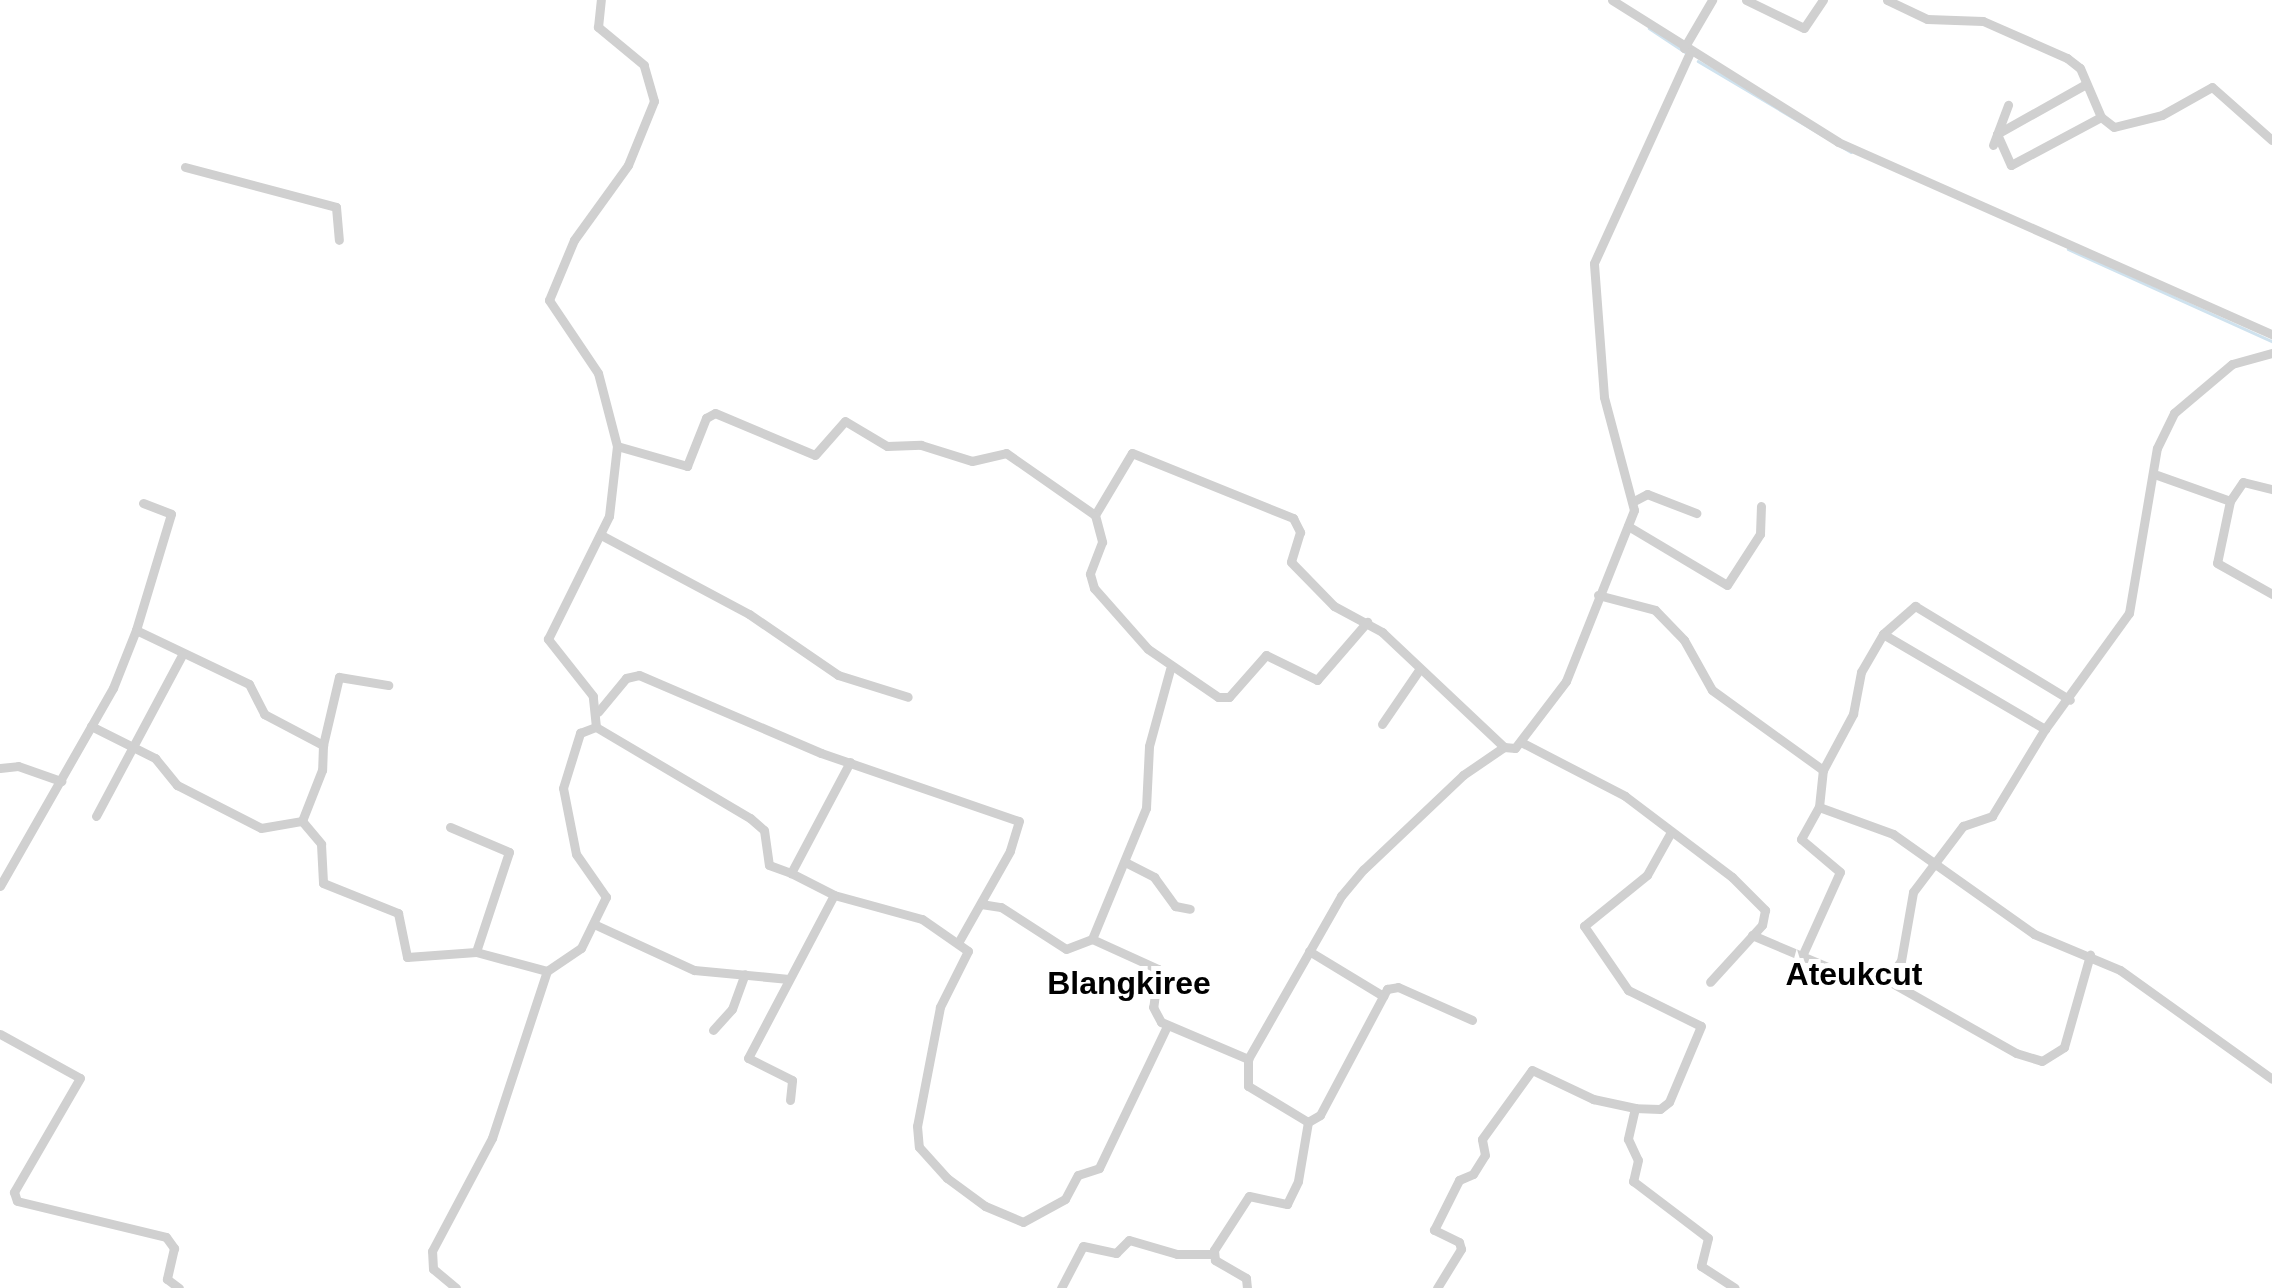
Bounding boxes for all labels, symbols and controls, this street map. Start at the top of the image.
district label: Ateukcut [1786,955,1922,993]
district label: Blangkiree [1047,964,1211,1002]

